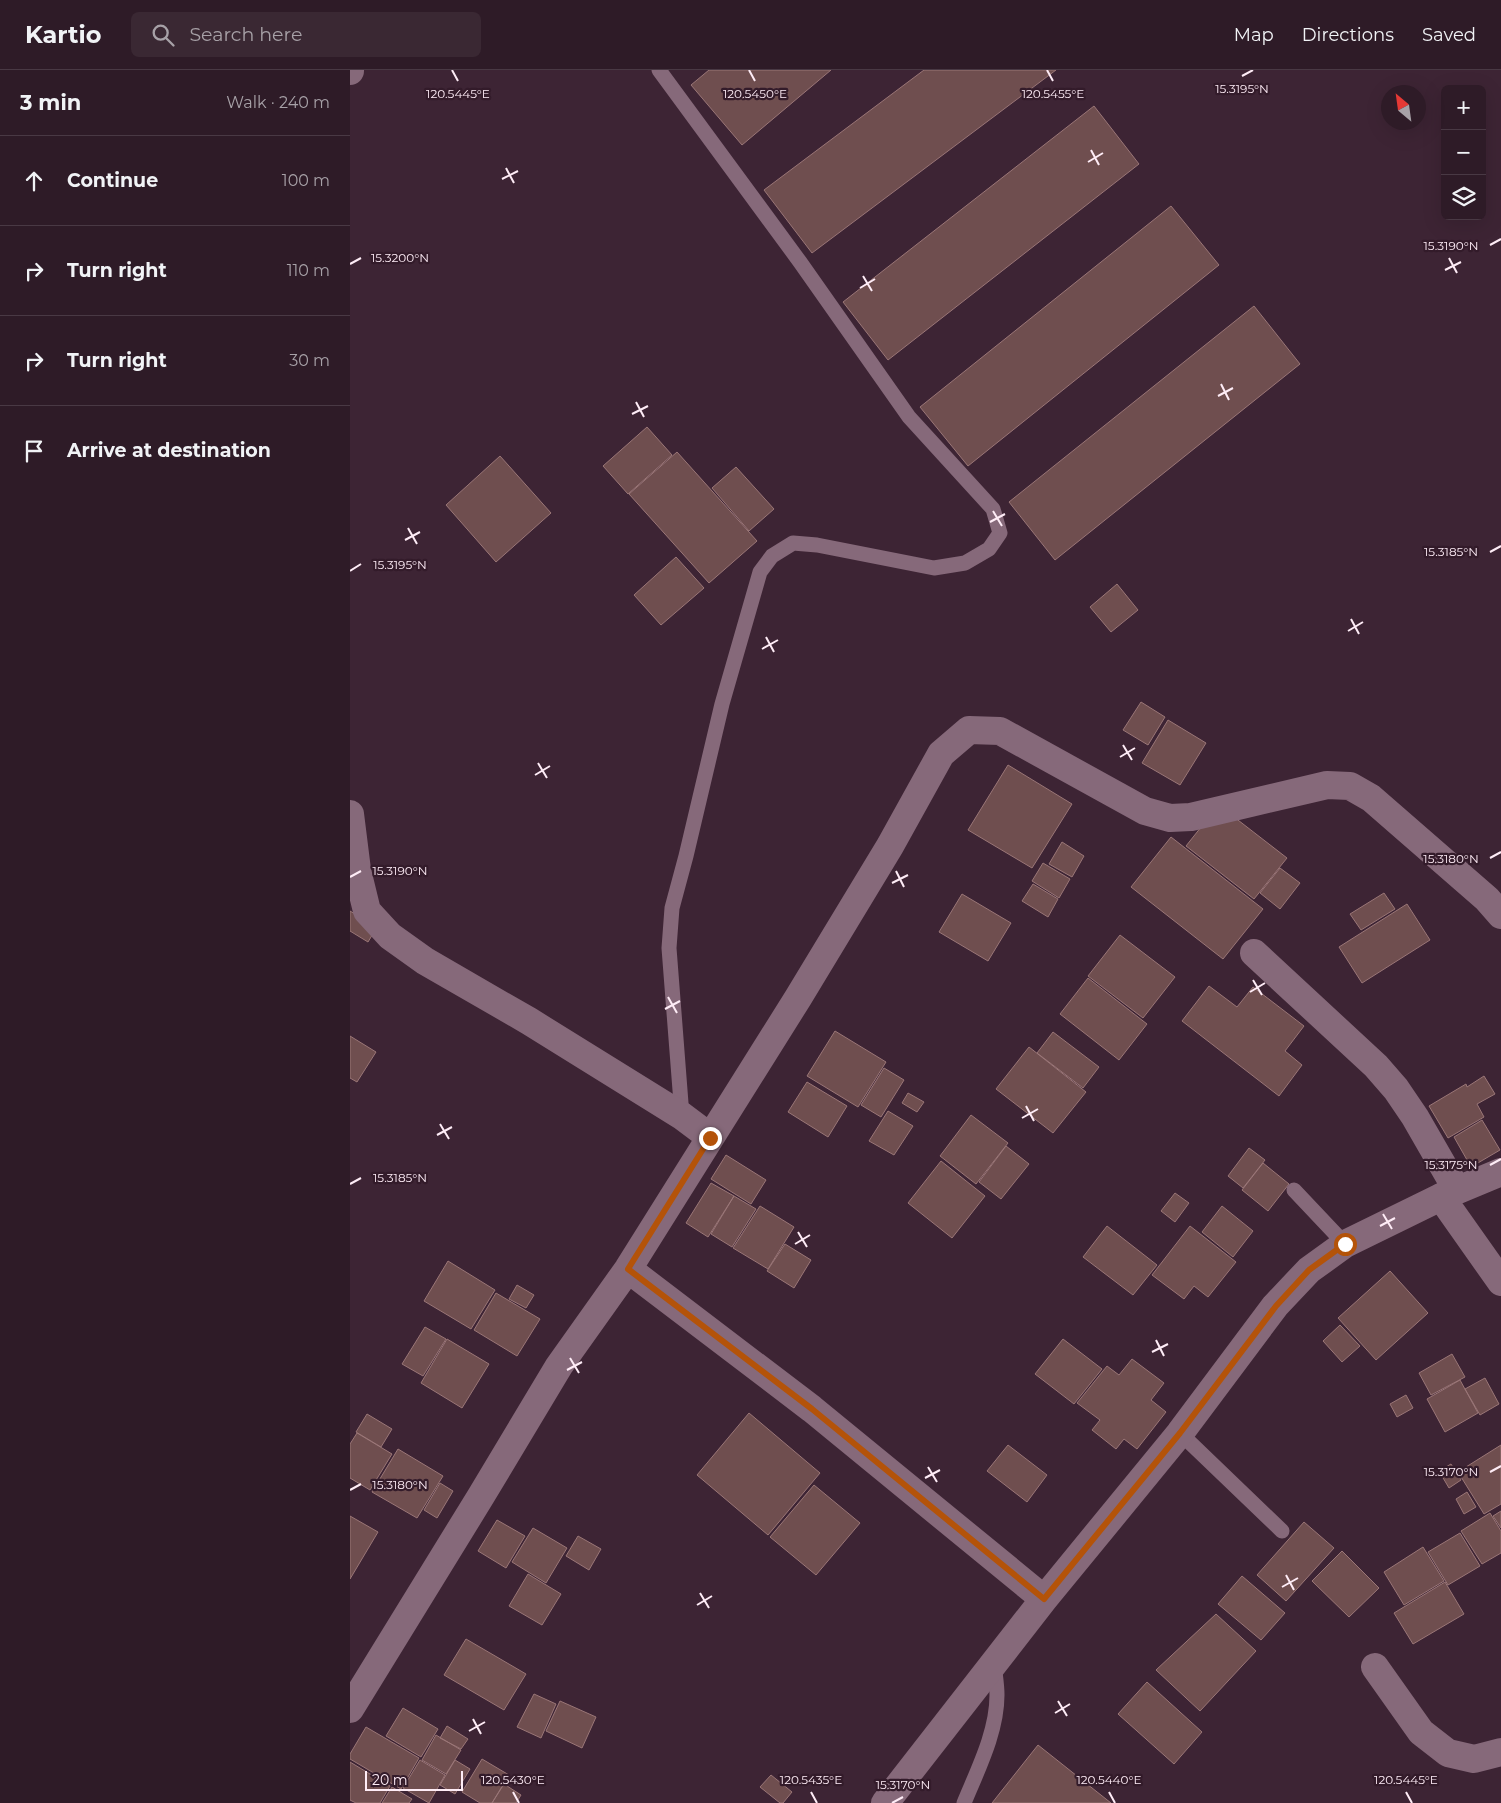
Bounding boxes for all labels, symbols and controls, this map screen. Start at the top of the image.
search box [131,12,481,57]
text: Kartio [25,20,101,49]
icon: search [149,21,177,49]
text: Search here [189,23,302,46]
text: Map [1234,24,1274,46]
text: Directions [1302,24,1394,46]
text: Saved [1422,24,1476,46]
text: 15.3195°N [1215,81,1269,96]
north arrow [1381,85,1426,130]
map controls [1441,85,1486,220]
button: + [1441,85,1486,130]
text: 120.5445°E [426,86,490,101]
text: 120.5450°E [723,86,787,101]
text: 120.5455°E [1022,86,1084,101]
text: 3 min [20,90,81,115]
text: Walk · 240 m [226,93,330,112]
button: − [1441,130,1486,175]
icon: ahead [20,167,48,195]
text: Continue [67,169,158,192]
text: 100 m [282,171,330,190]
button: layers [1441,175,1486,220]
text: 15.3190°N [1424,238,1478,253]
text: 15.3200°N [371,250,429,265]
icon: right [20,257,48,285]
text: Turn right [67,259,167,282]
text: 110 m [287,261,330,280]
icon: right [20,347,48,375]
text: Turn right [67,349,167,372]
text: 30 m [289,351,330,370]
icon: arrive [20,437,48,465]
text: Arrive at destination [67,439,271,462]
text: 15.3185°N [1424,544,1478,559]
text: 15.3195°N [373,557,427,572]
text: 15.3180°N [1423,851,1479,866]
text: 15.3190°N [373,863,427,878]
route end [699,1127,722,1150]
text: 15.3175°N [1424,1157,1478,1172]
text: 15.3185°N [373,1170,427,1185]
route start [1334,1233,1357,1256]
text: 15.3170°N [1424,1464,1478,1479]
text: 15.3180°N [372,1477,428,1492]
scale bar [365,1768,462,1791]
text: 20 m [372,1771,408,1789]
text: 120.5430°E [481,1772,545,1787]
text: 120.5435°E [780,1772,842,1787]
text: 120.5440°E [1076,1772,1142,1787]
text: 120.5445°E [1374,1772,1438,1787]
text: 15.3170°N [876,1777,930,1792]

